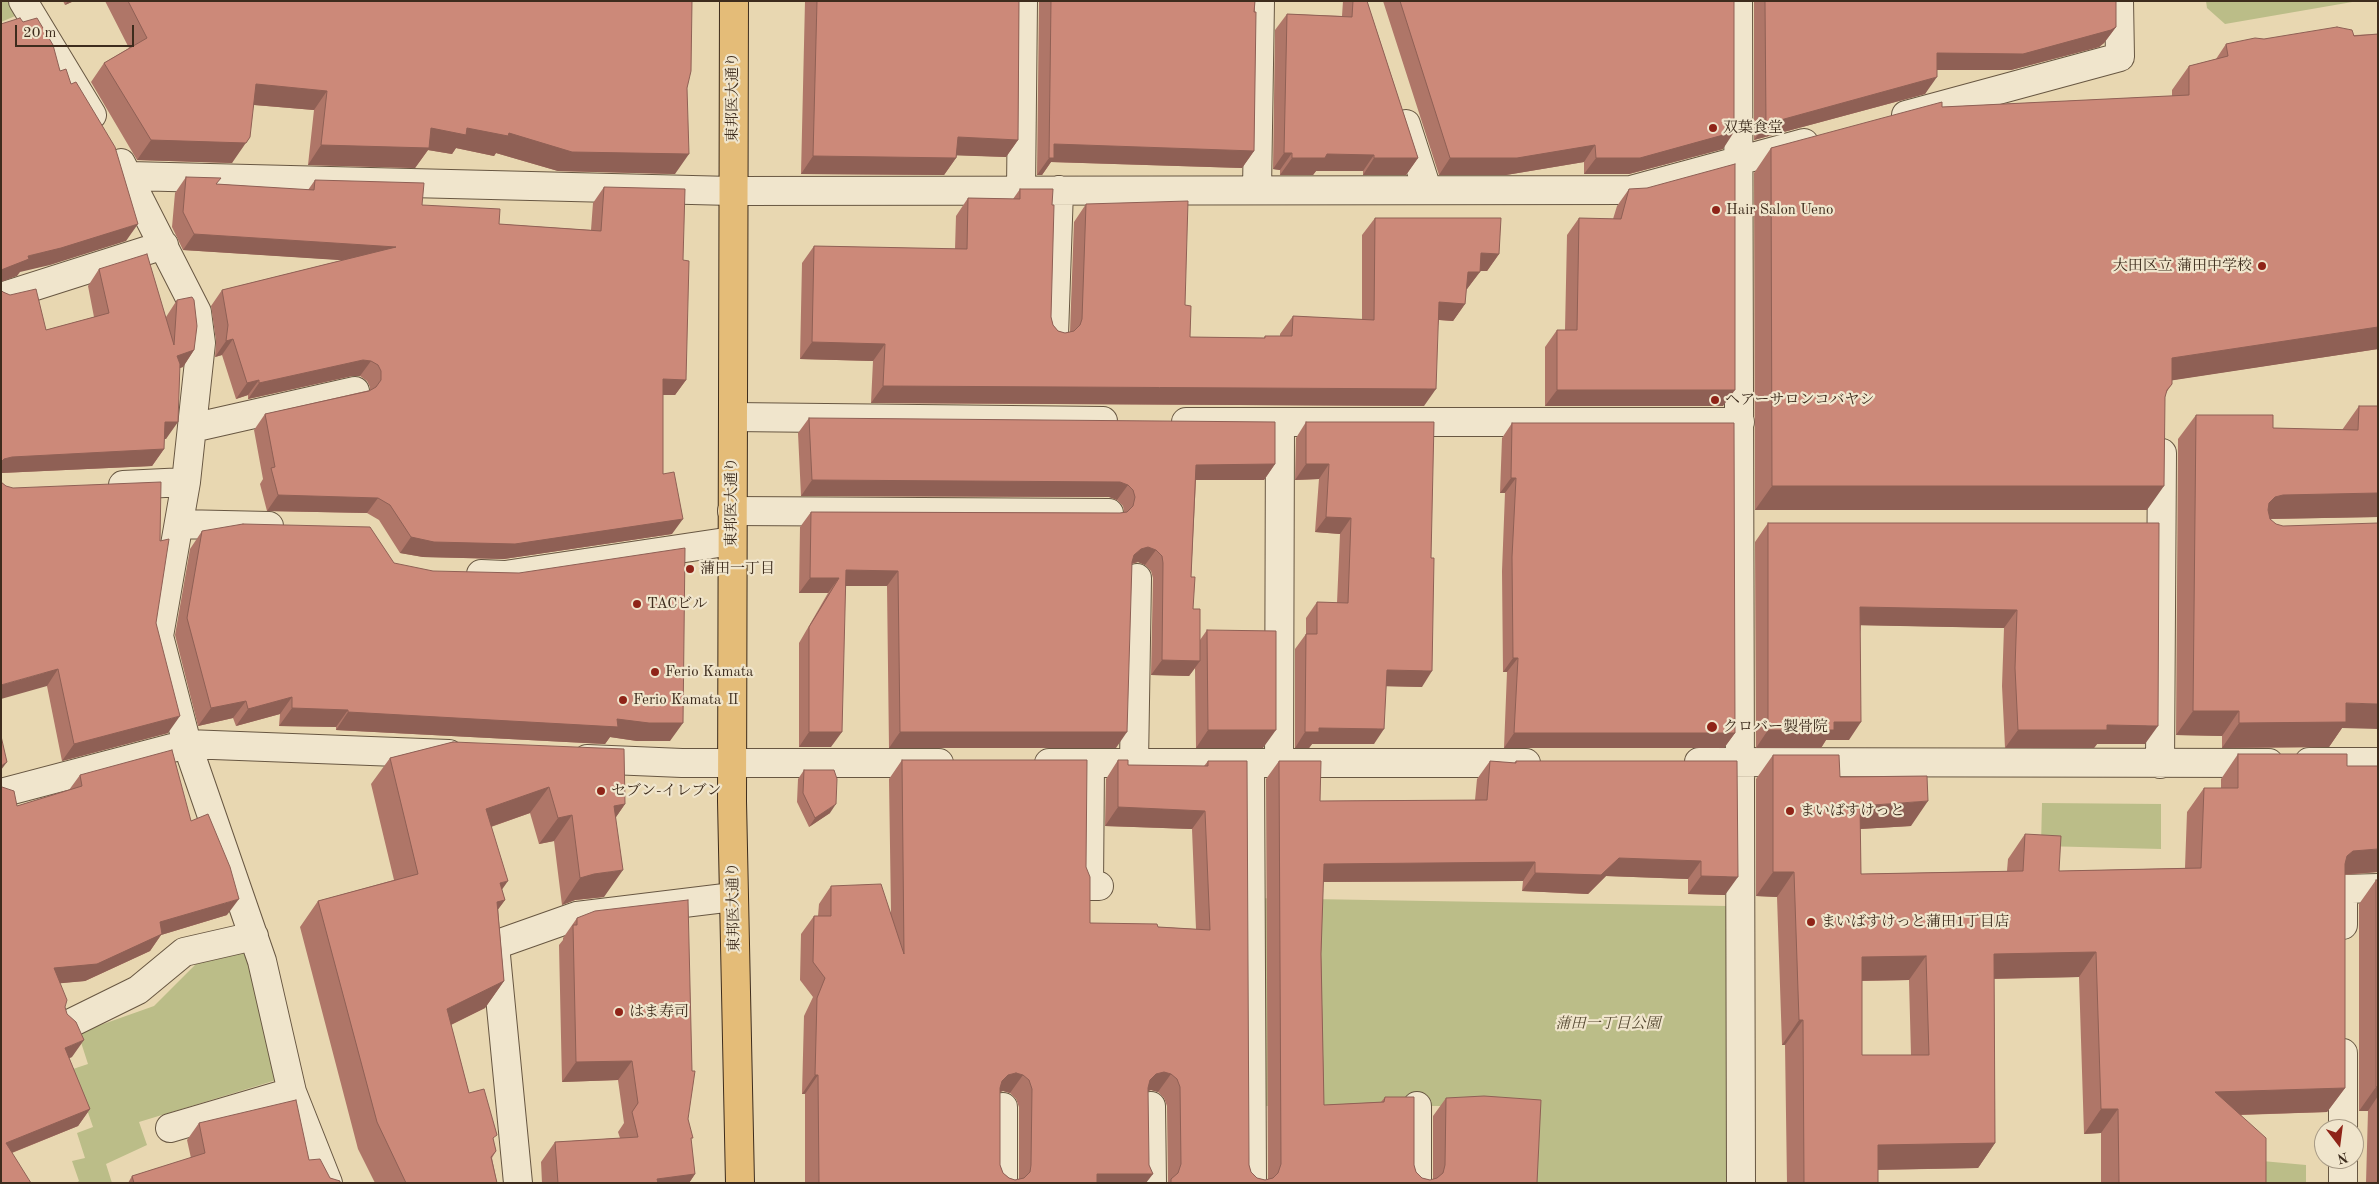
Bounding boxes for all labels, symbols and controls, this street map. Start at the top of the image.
scale bar [18,15,136,47]
text: 20 m [23,26,57,41]
street label: 東邦医大通り [724,52,742,142]
place label: 双葉食堂 [1723,119,1783,137]
marker: 双葉食堂 [1707,122,1719,134]
place label: Hair Salon Ueno [1726,201,1834,219]
marker: Hair Salon Ueno [1710,204,1722,216]
place label: 大田区立 蒲田中学校 [2113,257,2252,275]
marker: 大田区立 蒲田中学校 [2256,260,2268,272]
place label: ヘアーサロンコバヤシ [1725,391,1875,409]
marker: ヘアーサロンコバヤシ [1709,394,1721,406]
street label: 東邦医大通り [723,457,741,547]
place label: 蒲田一丁目 [700,560,775,578]
marker: 蒲田一丁目 [684,563,696,575]
place label: TACビル [647,595,707,613]
marker: TACビル [631,598,643,610]
place label: Ferio Kamata [665,663,754,681]
marker: Ferio Kamata [649,666,661,678]
place label: Ferio Kamata Ⅱ [633,691,741,709]
marker: Ferio Kamata Ⅱ [617,694,629,706]
place label: クロバー製骨院 [1723,718,1828,736]
marker: クロバー製骨院 [1705,720,1719,734]
place label: セブン-イレブン [611,782,722,800]
marker: セブン-イレブン [595,785,607,797]
place label: まいばすけっと [1800,802,1905,820]
marker: まいばすけっと [1784,805,1796,817]
street label: 東邦医大通り [724,862,744,952]
place label: まいばすけっと蒲田1丁目店 [1821,913,2010,931]
marker: まいばすけっと蒲田1丁目店 [1805,916,1817,928]
place label: はま寿司 [629,1003,689,1021]
marker: はま寿司 [613,1006,625,1018]
park label: 蒲田一丁目公園 [1556,1015,1660,1033]
north arrow [2314,1119,2364,1169]
text: N [2336,1149,2350,1166]

